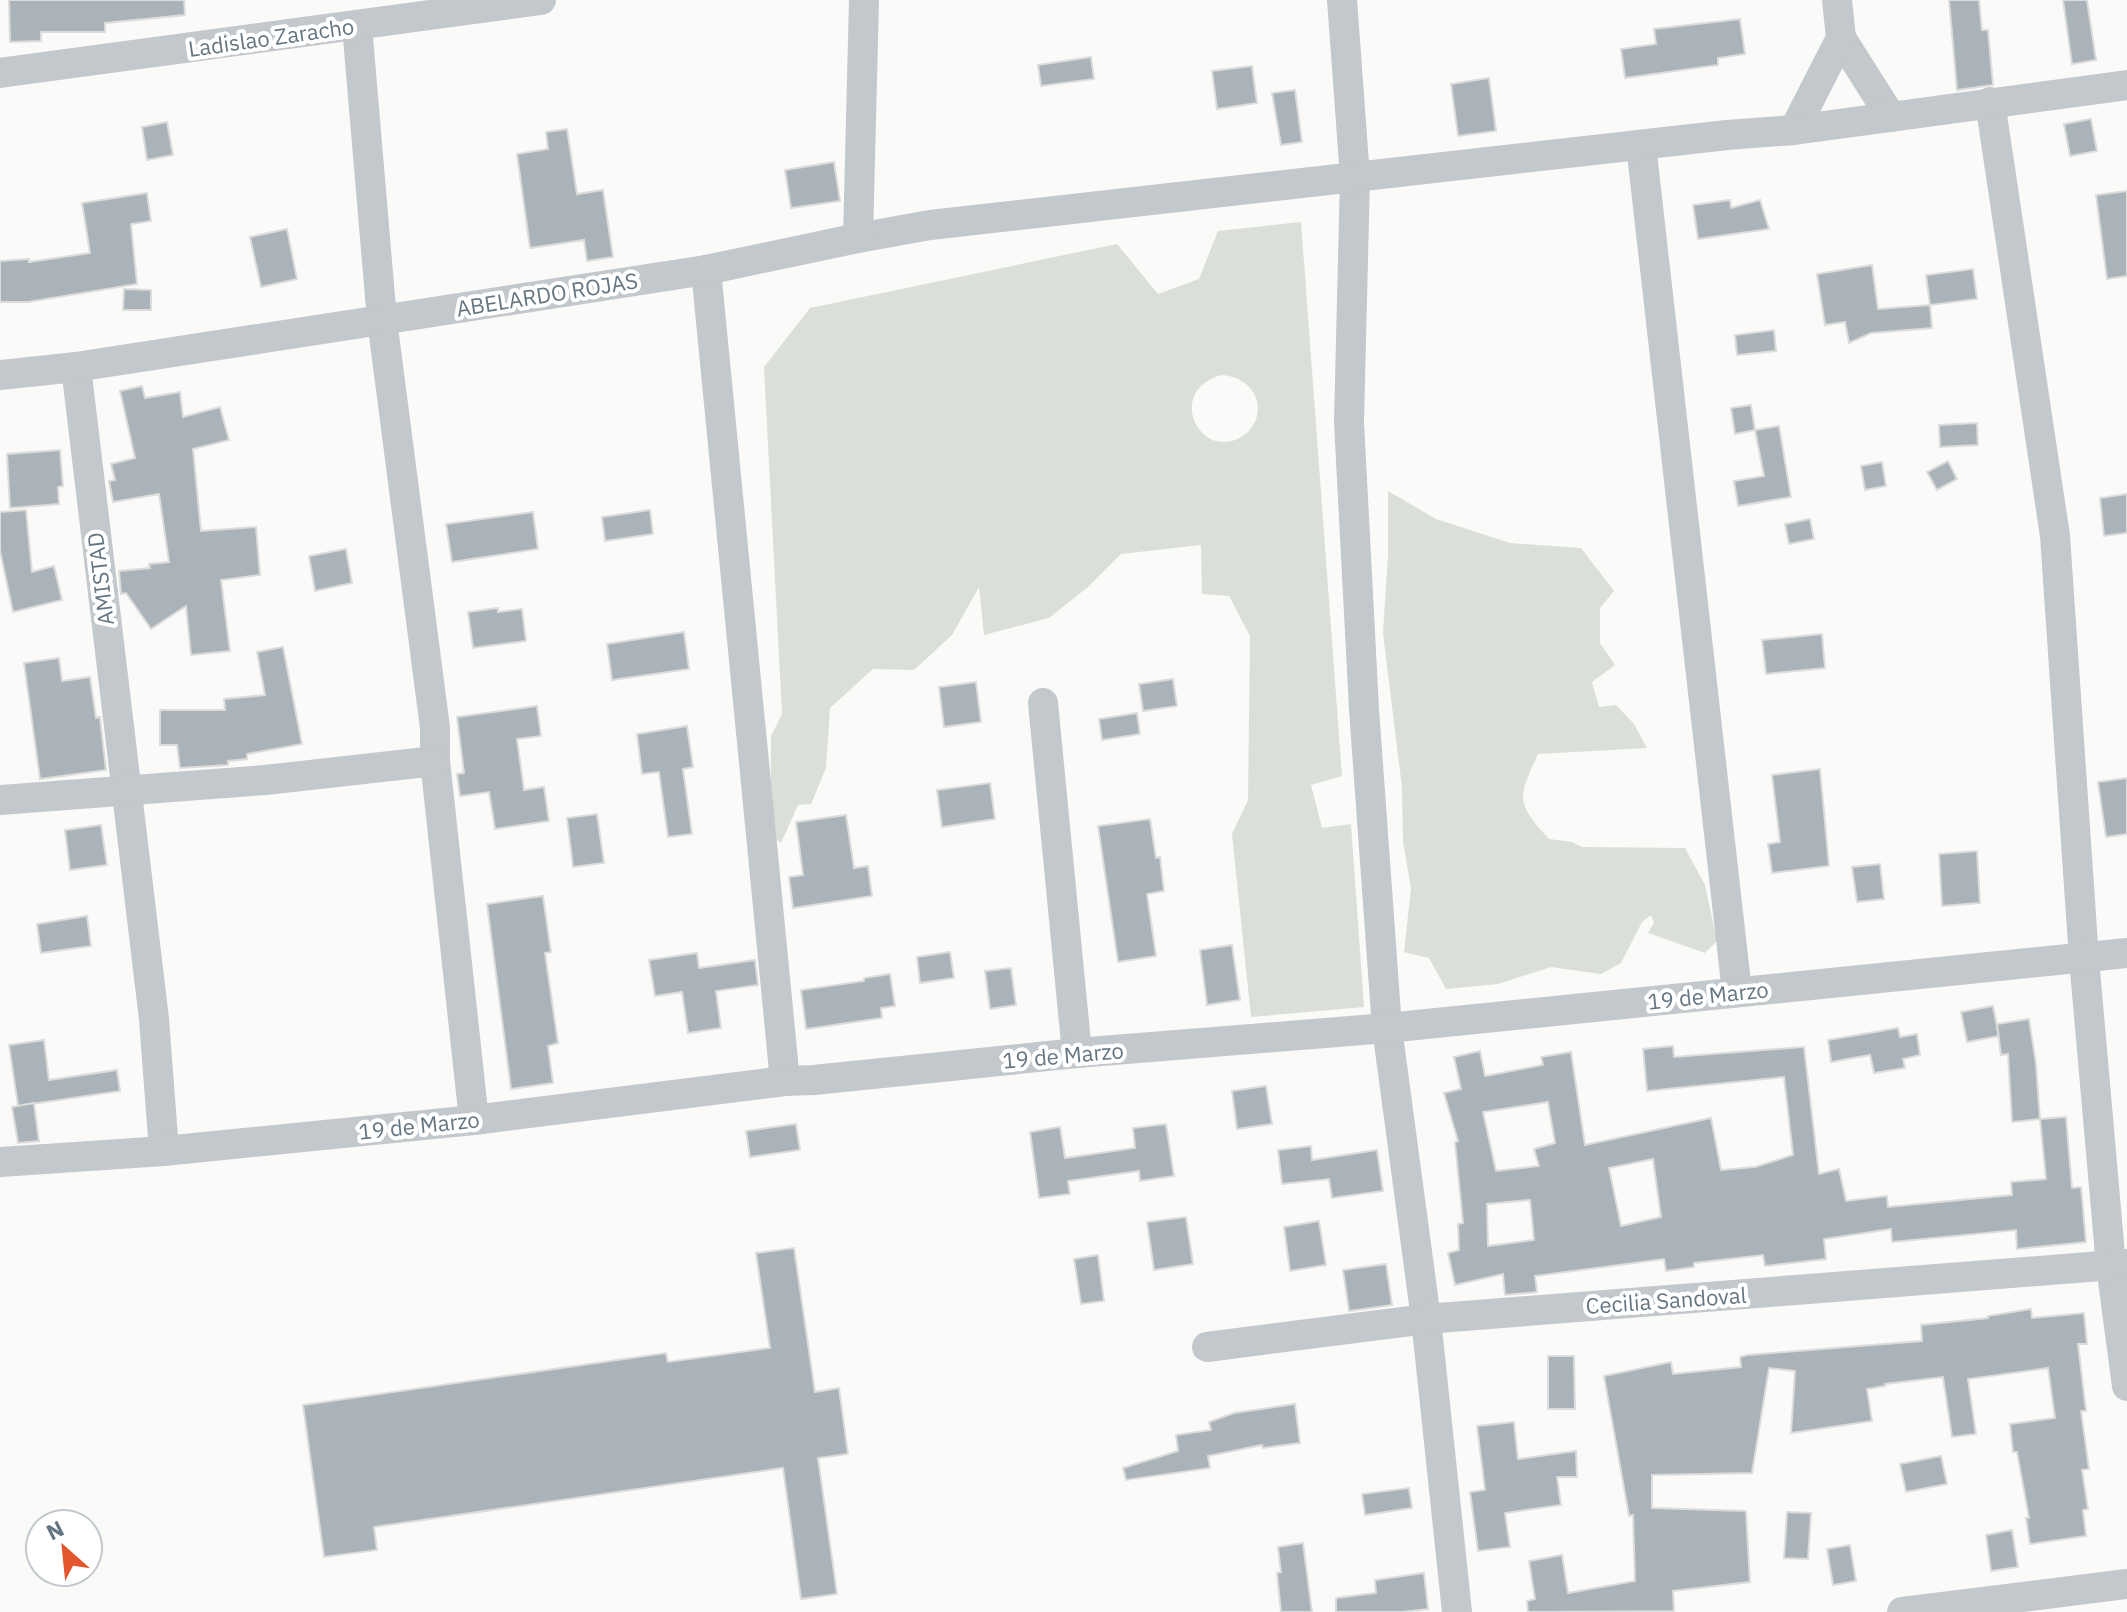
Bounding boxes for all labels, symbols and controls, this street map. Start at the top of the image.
street label: Ladislao Zaracho [186,11,356,63]
street label: ABELARDO ROJAS [454,265,640,323]
street label: AMISTAD [80,531,120,627]
street label: 19 de Marzo [1646,974,1770,1016]
street label: 19 de Marzo [1001,1035,1125,1075]
street label: 19 de Marzo [357,1104,481,1146]
street label: Cecilia Sandoval [1585,1280,1747,1320]
north arrow [24,1508,104,1588]
text: N [41,1513,68,1546]

